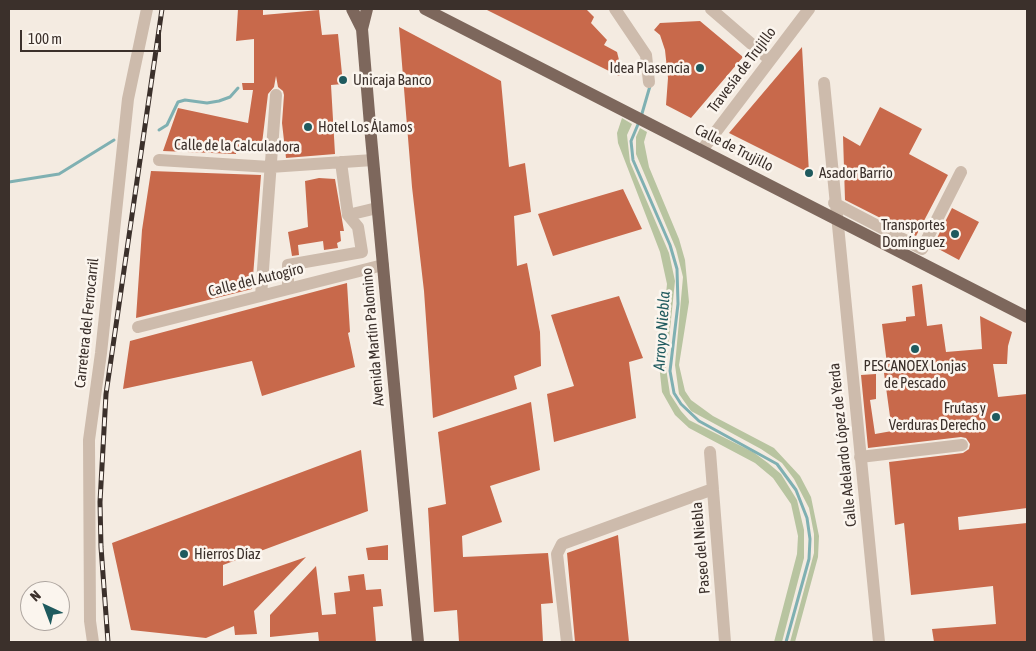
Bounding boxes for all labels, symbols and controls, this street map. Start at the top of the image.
scale bar [22,20,164,52]
street label: Travesía de Trujillo [704,24,780,116]
text: 100 m [28,30,62,47]
place label: Idea Plasencia [610,59,690,77]
marker: Idea Plasencia [694,62,706,74]
place label: Unicaja Banco [353,71,432,89]
marker: Unicaja Banco [337,74,349,86]
place label: Hotel Los Álamos [318,118,412,136]
marker: Hotel Los Álamos [302,121,314,133]
street label: Calle de Trujillo [692,121,776,175]
street label: Calle de la Calculadora [174,136,300,156]
place label: Asador Barrio [819,164,893,182]
marker: Asador Barrio [803,167,815,179]
place label: Transportes Domínguez [881,216,945,251]
marker: Transportes Domínguez [949,228,961,240]
street label: Carretera del Ferrocarril [71,257,103,389]
street label: Calle del Autogiro [207,259,305,301]
street label: Avenida Martín Palomino [358,267,388,407]
water label: Arroyo Niebla [650,291,674,371]
marker: PESCANOEX Lonjas de Pescado [909,343,921,355]
place label: PESCANOEX Lonjas de Pescado [864,357,966,392]
street label: Calle Adelardo López de Yerda [825,362,861,528]
place label: Frutas y Verduras Derecho [889,399,986,434]
marker: Frutas y Verduras Derecho [990,411,1002,423]
street label: Paseo del Niebla [688,501,714,595]
place label: Hierros Díaz [194,545,260,563]
marker: Hierros Díaz [178,548,190,560]
north arrow [20,581,70,631]
text: N [27,587,44,604]

